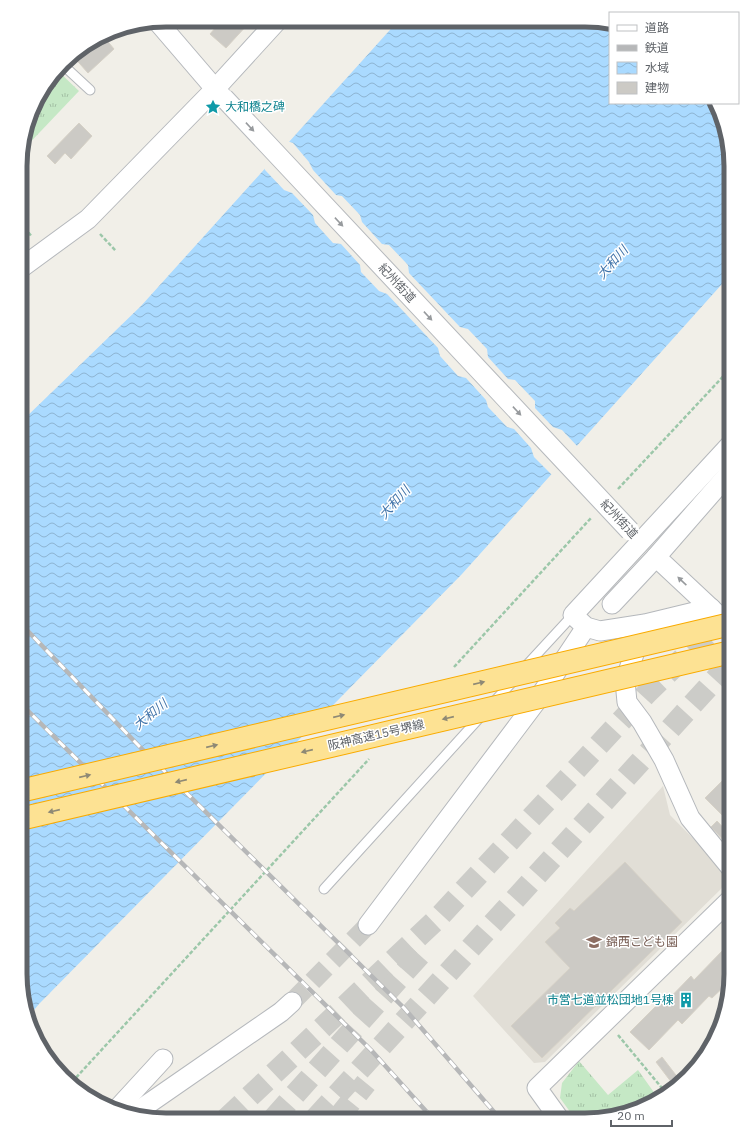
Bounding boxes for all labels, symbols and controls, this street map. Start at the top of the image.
legend [609,12,739,104]
text: 道路 [645,20,669,35]
text: 鉄道 [645,40,669,55]
text: 水域 [645,60,669,75]
text: 建物 [645,80,669,95]
place icon: 大和橋之碑 [204,98,222,116]
place label: 大和橋之碑 [225,99,285,114]
one-way arrow [246,122,255,132]
one-way arrow [335,216,344,227]
water label: 大和川 [593,241,633,283]
street label: 紀州街道 [376,260,419,305]
one-way arrow [424,311,433,321]
one-way arrow [512,406,522,416]
water label: 大和川 [375,481,415,523]
street label: 紀州街道 [598,496,641,541]
one-way arrow [677,576,687,586]
one-way arrow [473,680,485,686]
water label: 大和川 [130,694,172,733]
one-way arrow [332,713,345,719]
street label: 阪神高速15号堺線 [326,716,426,753]
one-way arrow [441,716,454,722]
one-way arrow [206,743,218,749]
one-way arrow [301,749,314,755]
one-way arrow [80,773,92,779]
one-way arrow [175,779,187,785]
one-way arrow [48,808,60,814]
school or university icon: 錦西こども園 [585,933,603,951]
place label: 錦西こども園 [606,934,678,949]
building icon: 市営七道並松団地1号棟 [677,991,695,1009]
place label: 市営七道並松団地1号棟 [547,992,674,1007]
scale bar [611,1102,672,1128]
text: 20 m [617,1108,645,1123]

